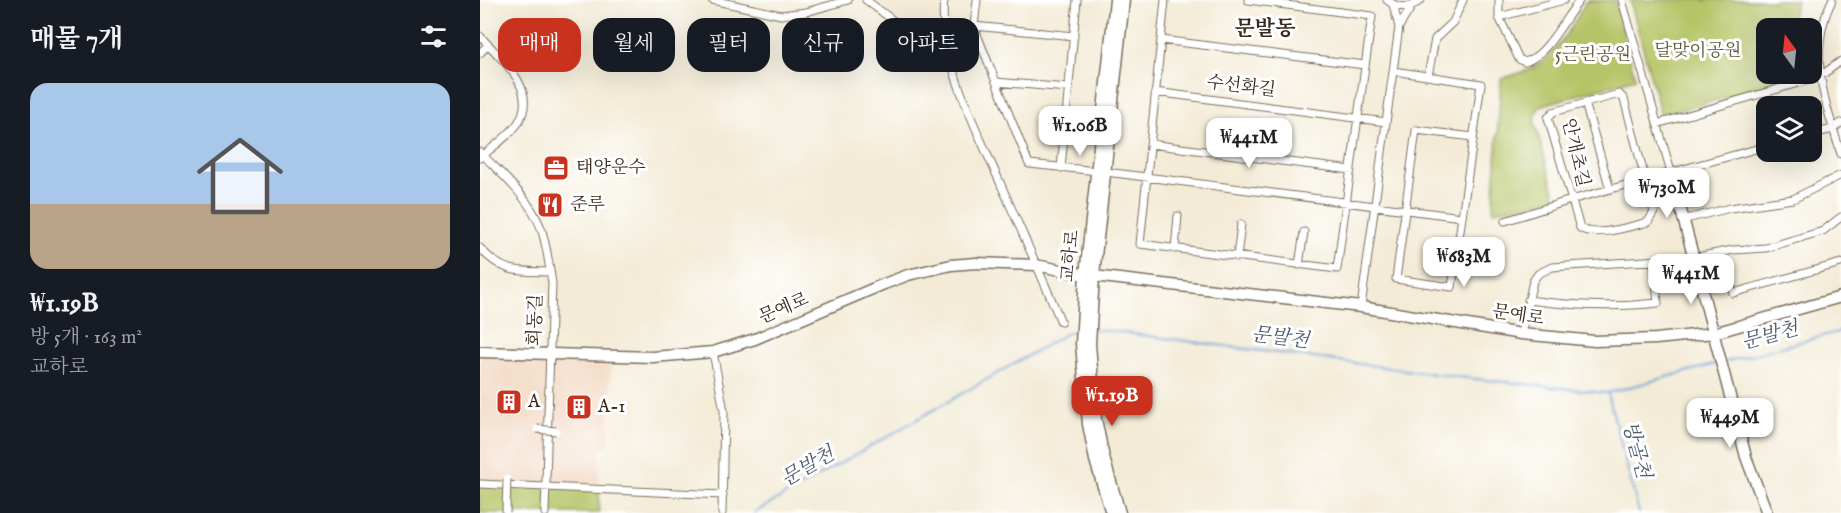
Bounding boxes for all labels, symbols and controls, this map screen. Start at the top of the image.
district label: 문발동 [1235,16,1295,43]
chip: 매매 [498,18,581,72]
chip: 월세 [593,18,675,72]
chip: 필터 [687,18,770,72]
chip: 신규 [782,18,864,72]
chip: 아파트 [876,18,979,72]
north arrow [1756,18,1822,84]
map controls [1756,18,1822,162]
icon: filters [417,20,450,53]
text: 매물 7개 [30,23,123,56]
park label: 달맞이공원 [1655,40,1741,63]
park label: 5근린공원 [1555,44,1631,67]
street label: 수선화길 [1205,71,1277,103]
button: layers [1756,96,1822,162]
pin: ₩1.06B [1031,106,1129,157]
text: ₩1.06B [1052,113,1108,138]
street label: 안개초길 [1556,117,1594,189]
pin: ₩441M [1207,118,1291,169]
icon: home [186,122,294,230]
text: ₩441M [1220,125,1278,150]
office icon: 태양운수 [541,153,571,183]
place label: 태양운수 [576,157,646,180]
pin: ₩730M [1625,168,1709,219]
text: ₩730M [1638,175,1696,200]
restaurant icon: 준루 [535,190,565,220]
place label: 준루 [570,194,605,217]
street label: 교하로 [1057,229,1085,283]
pin: ₩683M [1422,237,1506,288]
text: ₩683M [1437,244,1491,269]
pin: ₩441M [1649,254,1733,305]
text: ₩441M [1662,261,1720,286]
text: ₩1.19B [30,287,99,320]
street label: 문예로 [755,288,813,330]
street label: 회동길 [524,294,548,346]
street label: 문예로 [1490,301,1546,331]
water label: 문발천 [1739,316,1803,356]
water label: 문발천 [1250,322,1312,354]
text: 방 5개 · 163 m² [30,325,142,350]
text: 교하로 [30,355,88,380]
pin: ₩1.19B [1063,376,1161,427]
text: ₩1.19B [1086,383,1138,408]
building icon: A [494,387,524,417]
place label: A [527,391,541,414]
building icon: A-1 [564,392,594,422]
place label: A-1 [597,396,625,419]
pin: ₩449M [1688,398,1772,449]
text: ₩449M [1701,405,1759,430]
water label: 방골천 [1616,419,1656,483]
water label: 문발천 [777,441,841,492]

